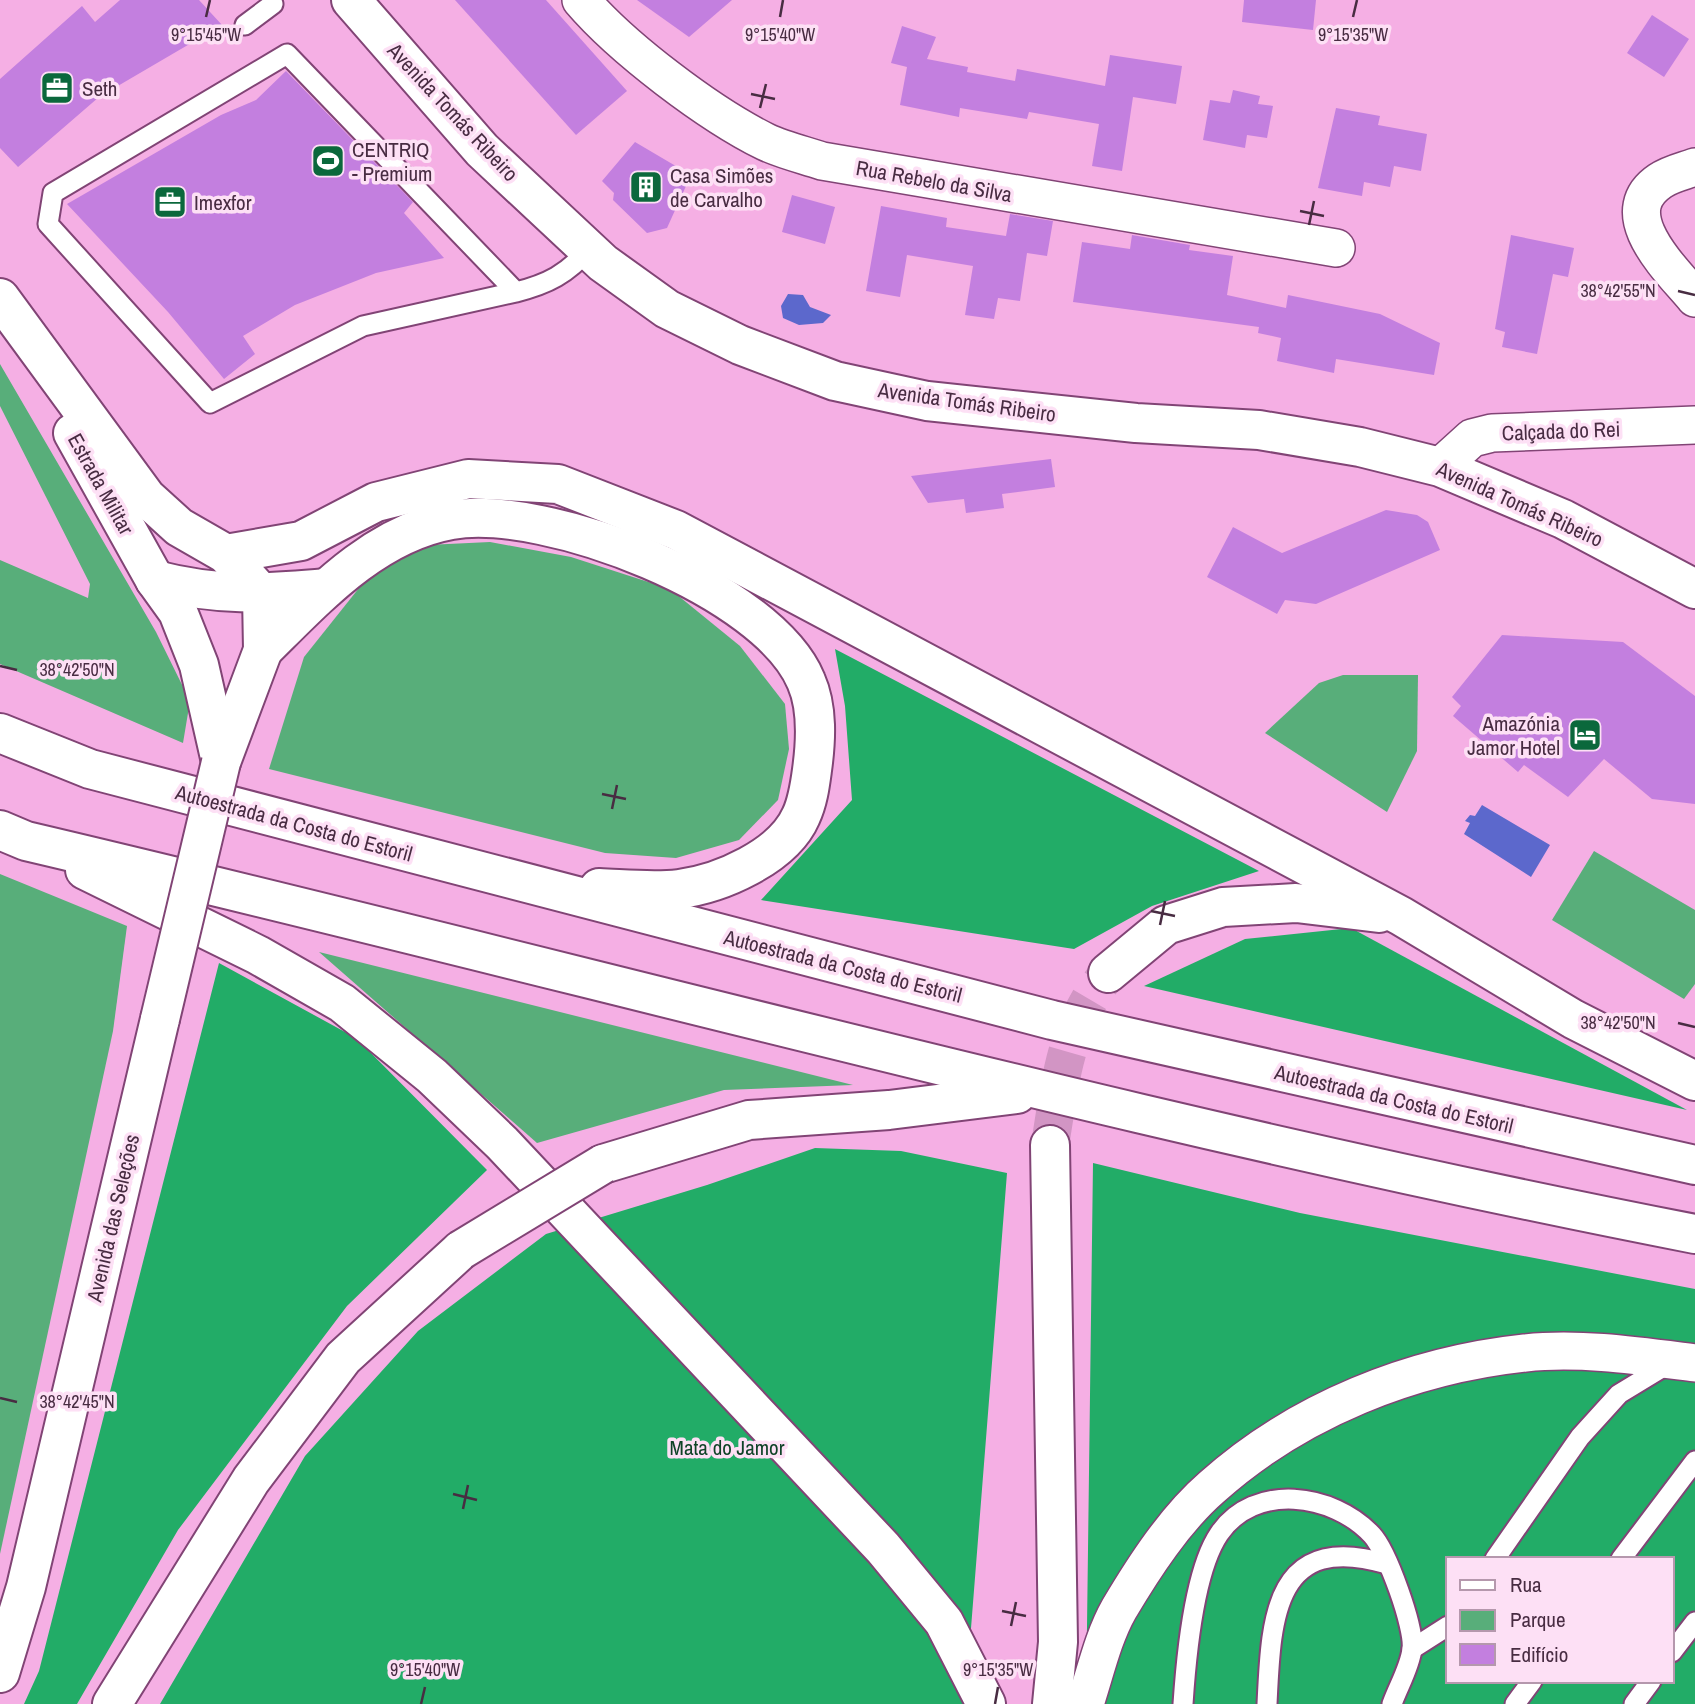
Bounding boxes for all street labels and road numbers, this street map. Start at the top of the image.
street label: Avenida Tomás Ribeiro [381,36,525,187]
street label: Rua Rebelo da Silva [854,153,1015,209]
street label: Avenida Tomás Ribeiro [875,375,1058,429]
street label: Calçada do Rei [1501,414,1621,448]
street label: Estrada Militar [61,428,141,540]
street label: Avenida Tomás Ribeiro [1431,454,1608,554]
street label: Autoestrada da Costa do Estoril [171,777,416,869]
street label: Autoestrada da Costa do Estoril [720,922,965,1010]
street label: Autoestrada da Costa do Estoril [1271,1057,1516,1141]
street label: Avenida das Seleções [79,1131,146,1306]

